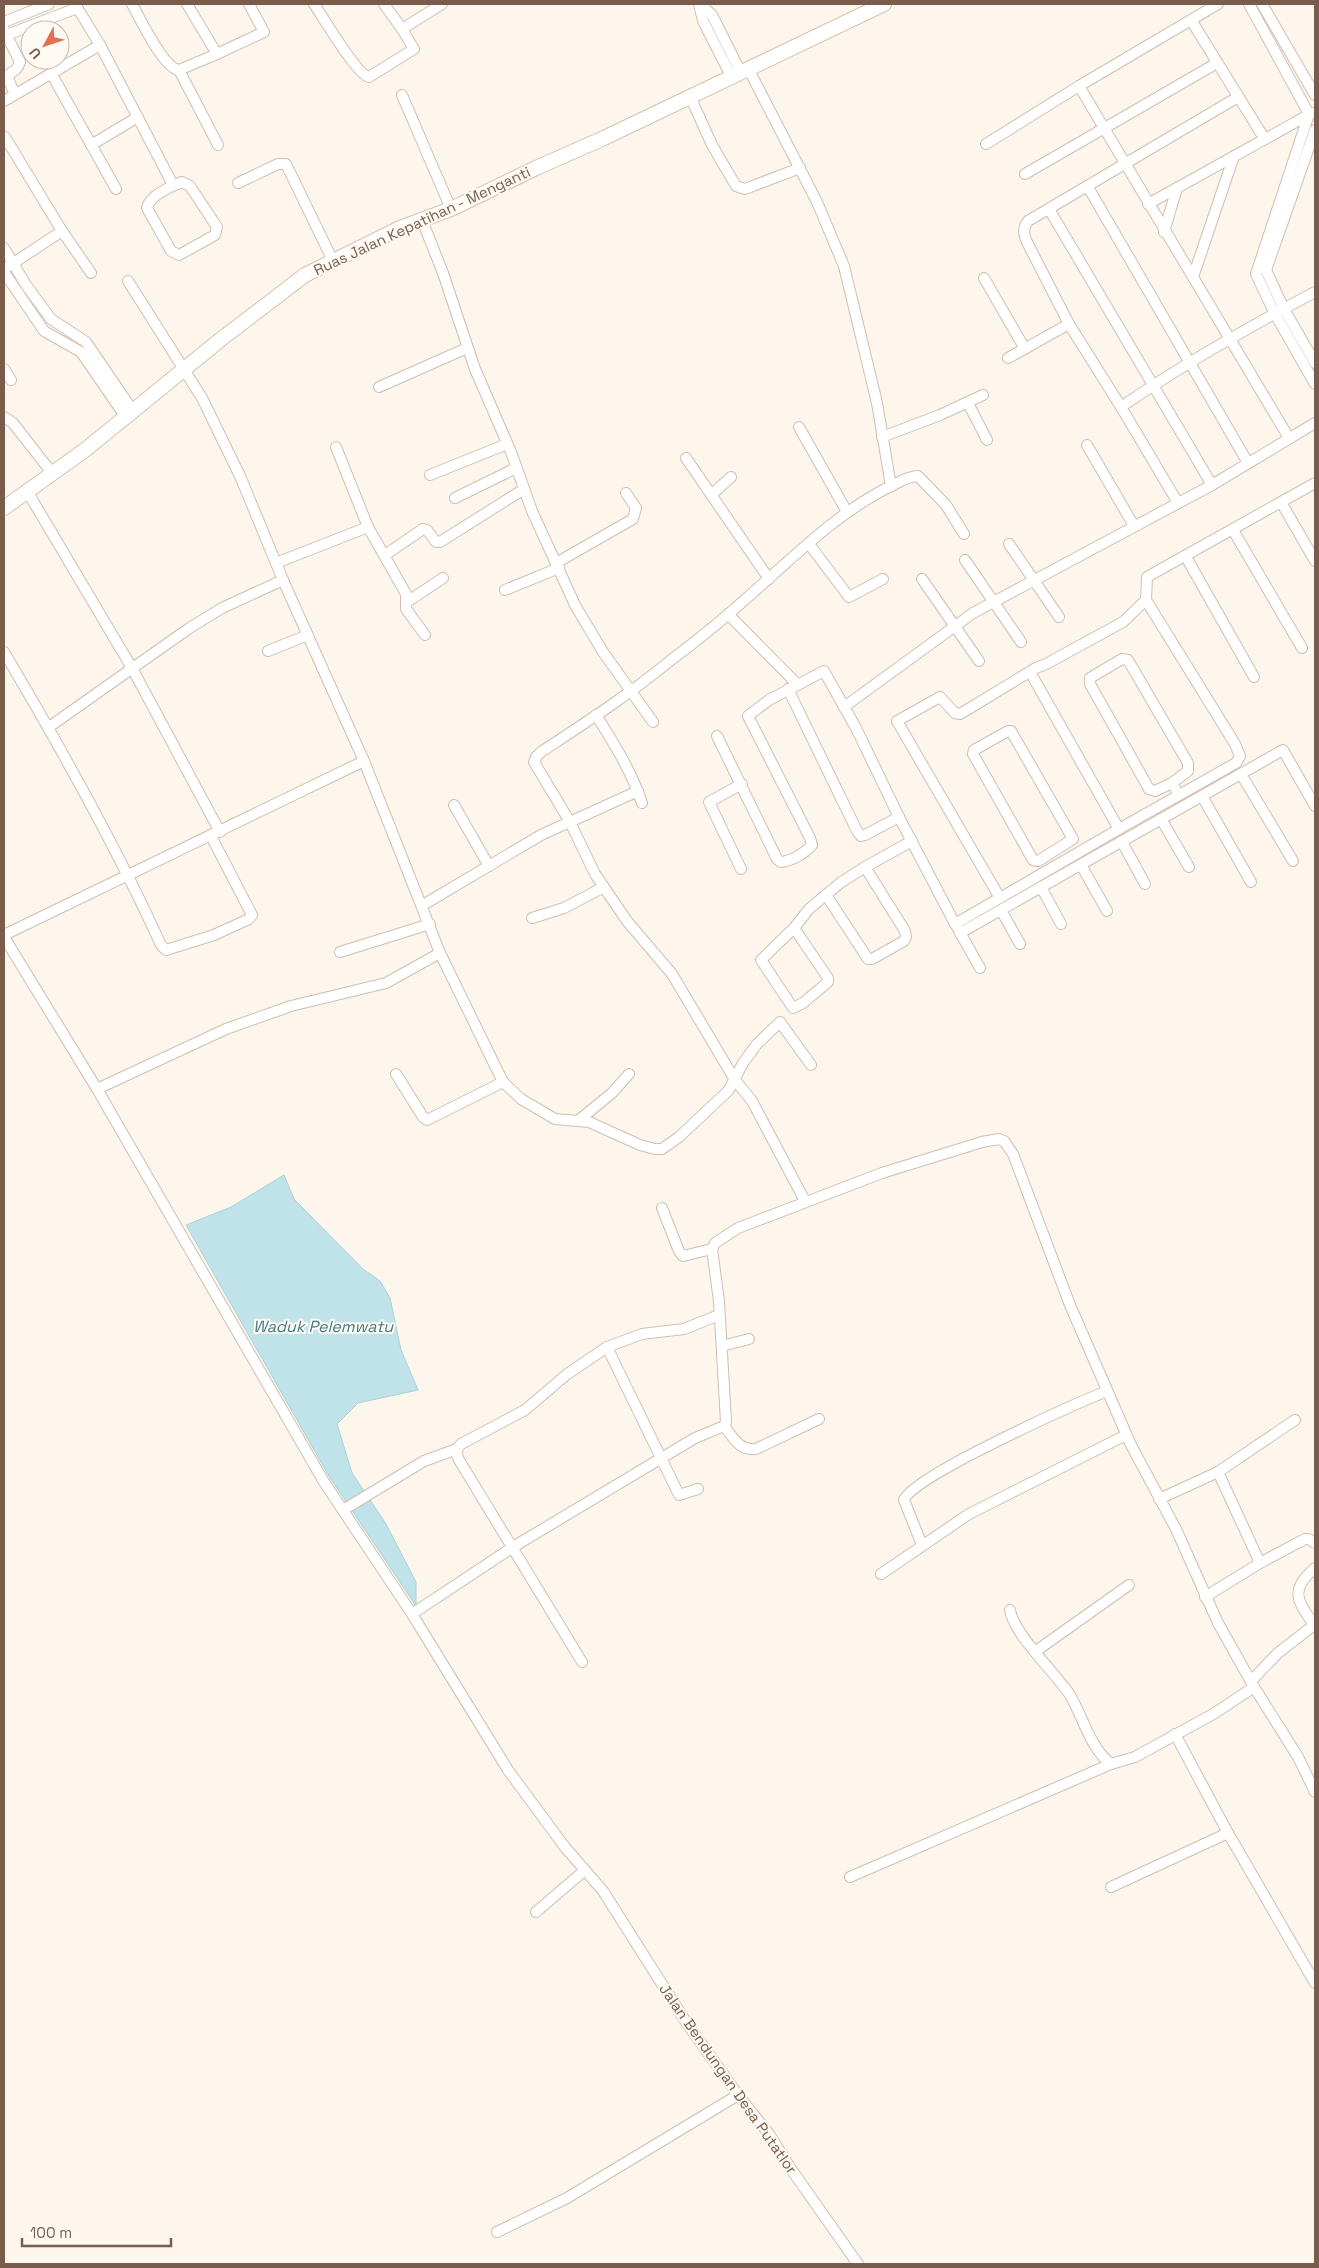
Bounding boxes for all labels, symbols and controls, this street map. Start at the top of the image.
north arrow [20,20,70,70]
text: U [25,44,45,63]
street label: Ruas Jalan Kepatihan - Menganti [310,162,533,279]
water label: Waduk Pelemwatu [253,1316,394,1337]
street label: Jalan Bendungan Desa Putatlor [655,1980,802,2178]
scale bar [22,2216,171,2248]
text: 100 m [30,2223,72,2242]

